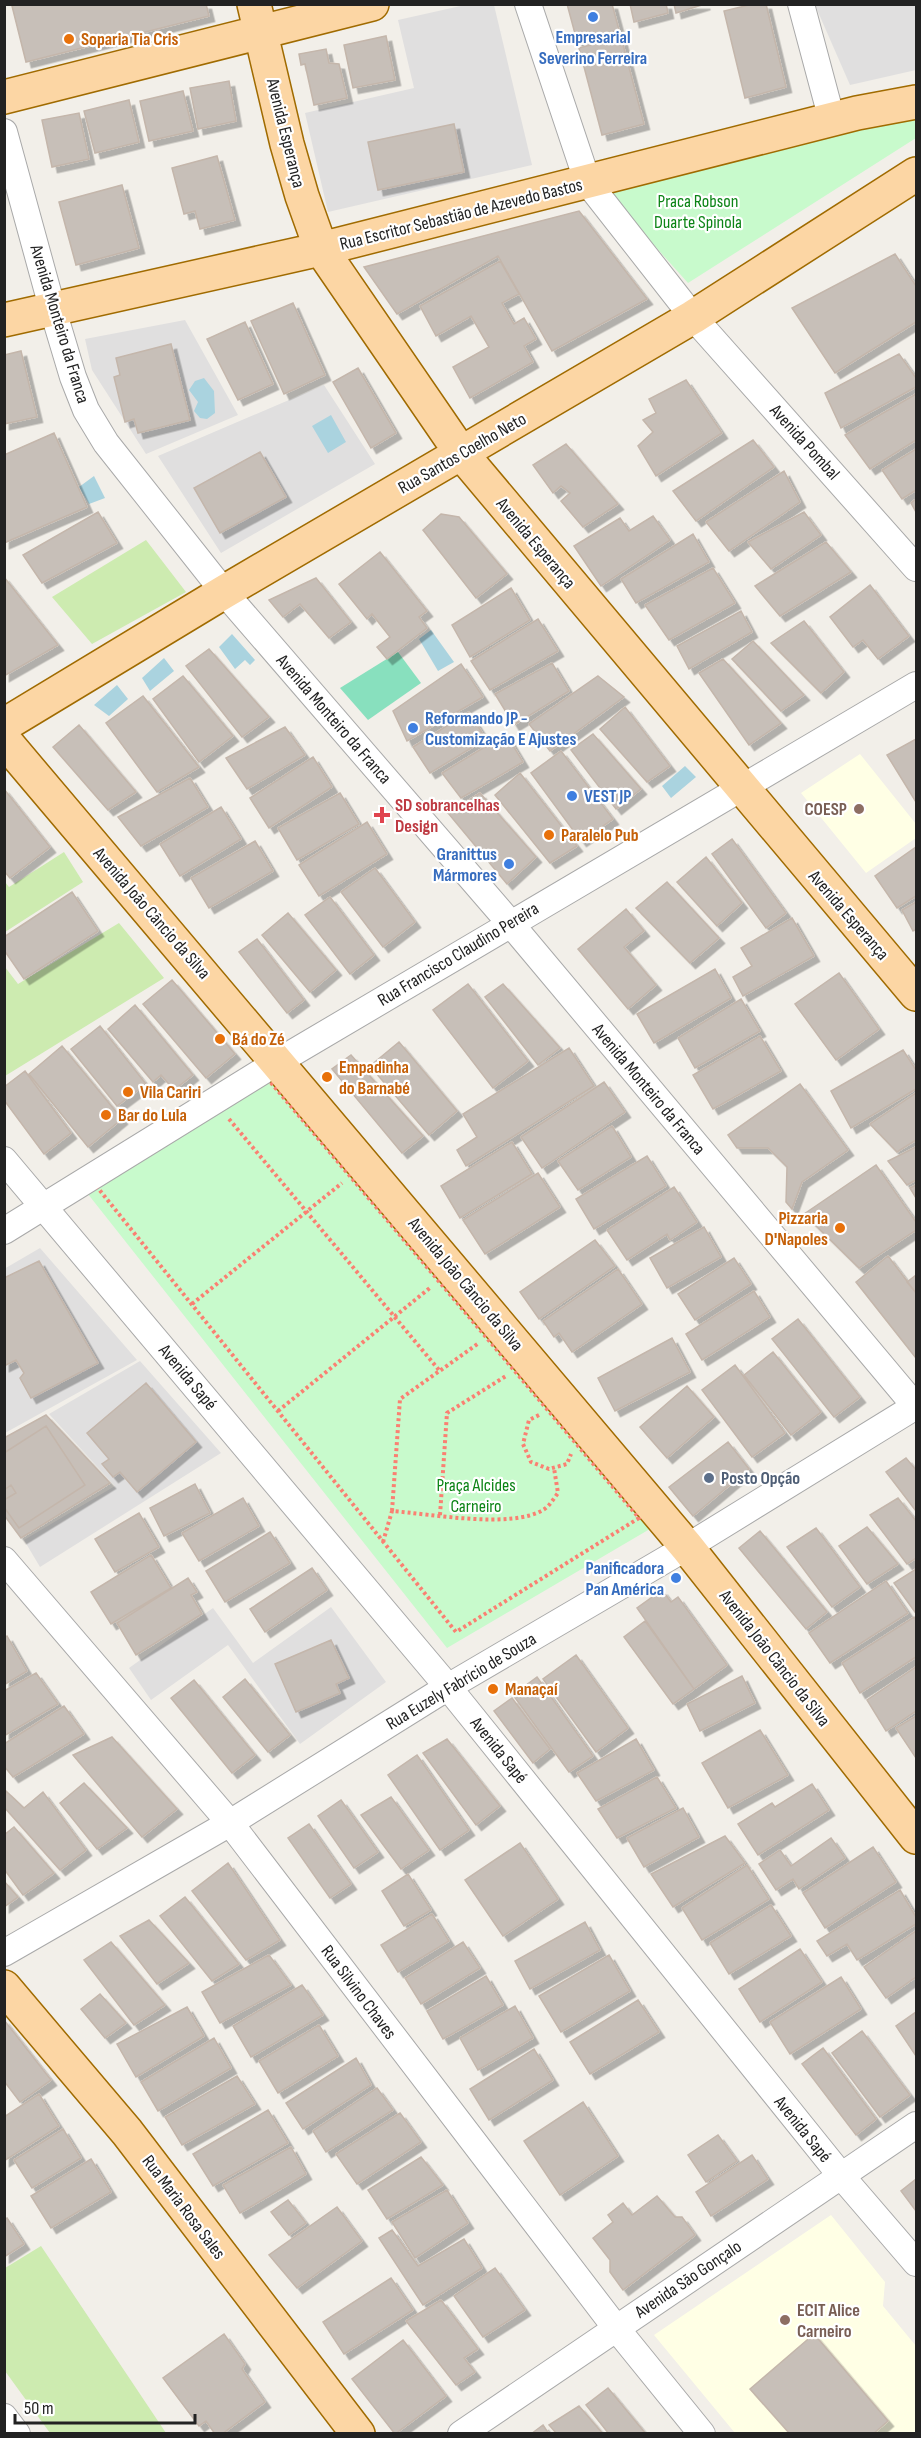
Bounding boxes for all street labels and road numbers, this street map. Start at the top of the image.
street label: Avenida Esperança [262,75,309,190]
street label: Rua Escritor Sebastião de Azevedo Bastos [338,174,585,255]
street label: Avenida Monteiro da Franca [25,241,94,406]
street label: Avenida Pombal [765,400,844,484]
street label: Rua Santos Coelho Neto [395,408,530,499]
street label: Avenida Esperança [491,493,580,593]
street label: Avenida Monteiro da Franca [271,650,396,788]
street label: Avenida João Câncio da Silva [88,842,215,983]
street label: Avenida Esperança [803,865,893,964]
street label: Rua Francisco Claudino Pereira [374,898,543,1011]
street label: Avenida Monteiro da Franca [587,1019,710,1159]
street label: Avenida João Câncio da Silva [403,1213,528,1355]
street label: Avenida Sapé [153,1339,221,1414]
street label: Avenida João Câncio da Silva [714,1585,835,1731]
street label: Rua Euzely Fabrício de Souza [382,1628,540,1735]
street label: Avenida Sapé [465,1712,532,1788]
street label: Rua Silvino Chaves [316,1941,401,2043]
street label: Avenida Sapé [769,2091,836,2167]
street label: Rua Maria Rosa Sales [138,2151,230,2264]
street label: Avenida São Gonçalo [630,2236,745,2323]

